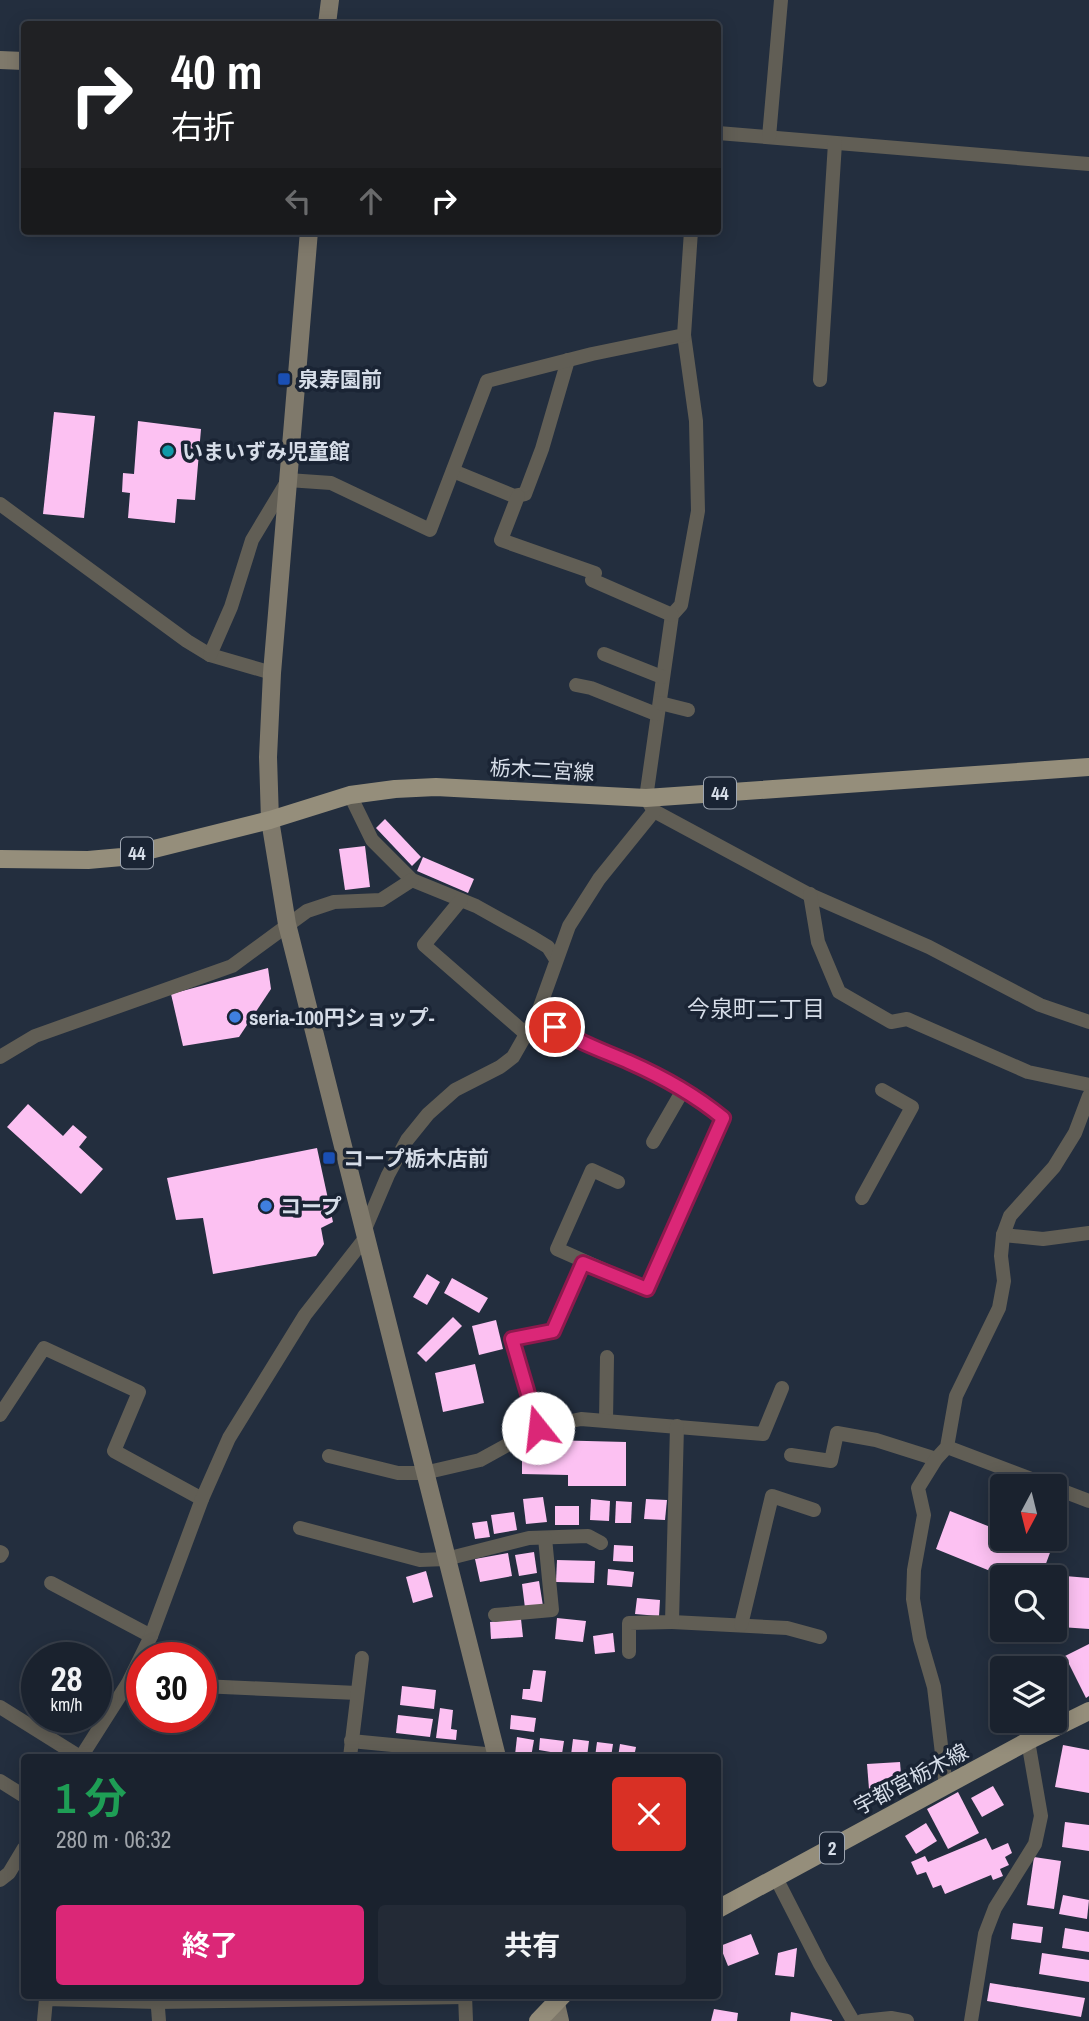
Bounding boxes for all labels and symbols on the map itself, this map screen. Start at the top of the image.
place label: 泉寿園前 [298,365,382,394]
marker: 泉寿園前 [276,371,292,387]
place label: いまいずみ児童館 [182,437,350,466]
marker: いまいずみ児童館 [160,443,176,459]
street label: 栃木二宮線 [489,753,595,787]
road number: 44 [704,778,736,808]
road number: 44 [121,838,153,868]
district label: 今泉町二丁目 [687,993,825,1024]
pin [525,997,585,1057]
place label: seria-100円ショップ- [249,1003,435,1032]
marker: seria-100円ショップ- [227,1009,243,1025]
place label: コープ栃木店前 [343,1144,489,1173]
marker: コープ栃木店前 [321,1150,337,1166]
place label: コープ [280,1192,342,1221]
marker: コープ [258,1198,274,1214]
position arrow [501,1391,575,1465]
north arrow [990,1474,1068,1550]
speed limit sign: 30 [126,1642,217,1733]
street label: 宇都宮栃木線 [849,1737,973,1821]
road number: 2 [820,1832,844,1864]

